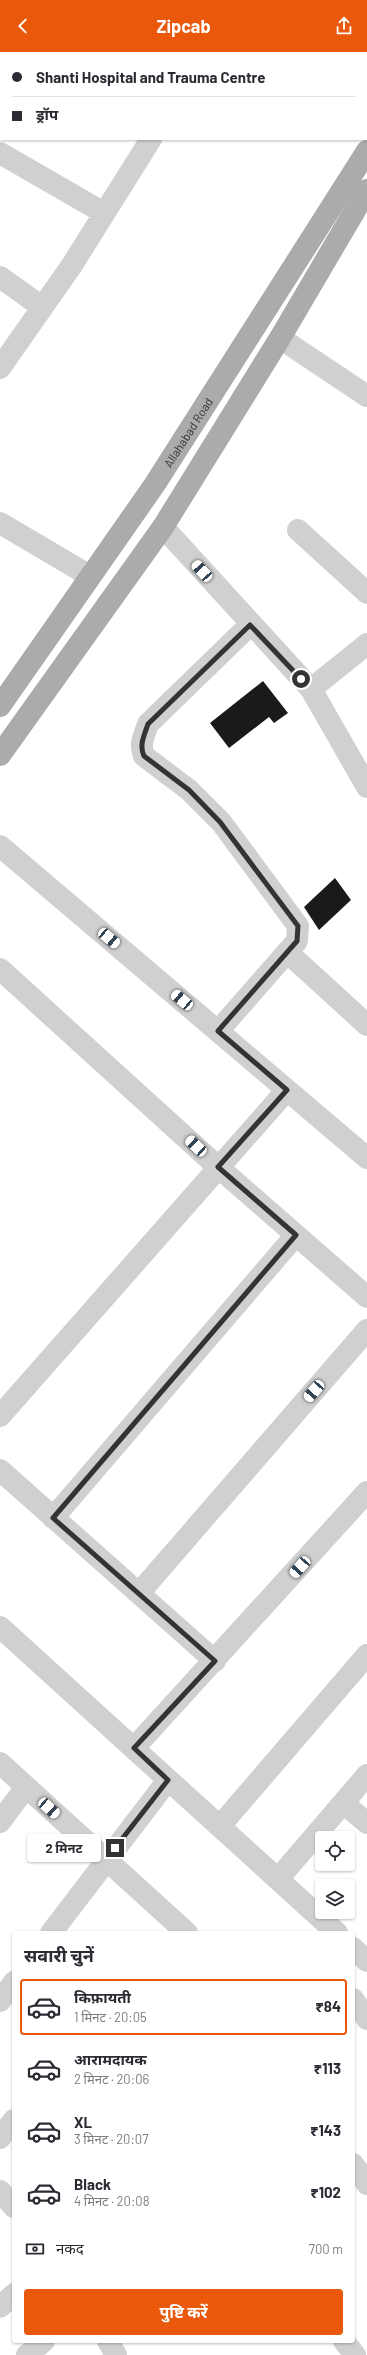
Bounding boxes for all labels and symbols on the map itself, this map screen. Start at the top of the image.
street label: Allahabad Road [161,395,215,470]
car [190,558,214,584]
route start [292,670,310,688]
car [96,926,122,950]
car [169,988,195,1012]
car [183,1133,209,1159]
car [302,1378,326,1404]
car [288,1554,312,1580]
car [36,1796,62,1820]
callout: 2 मिनट [27,1834,101,1862]
route end [106,1839,124,1857]

